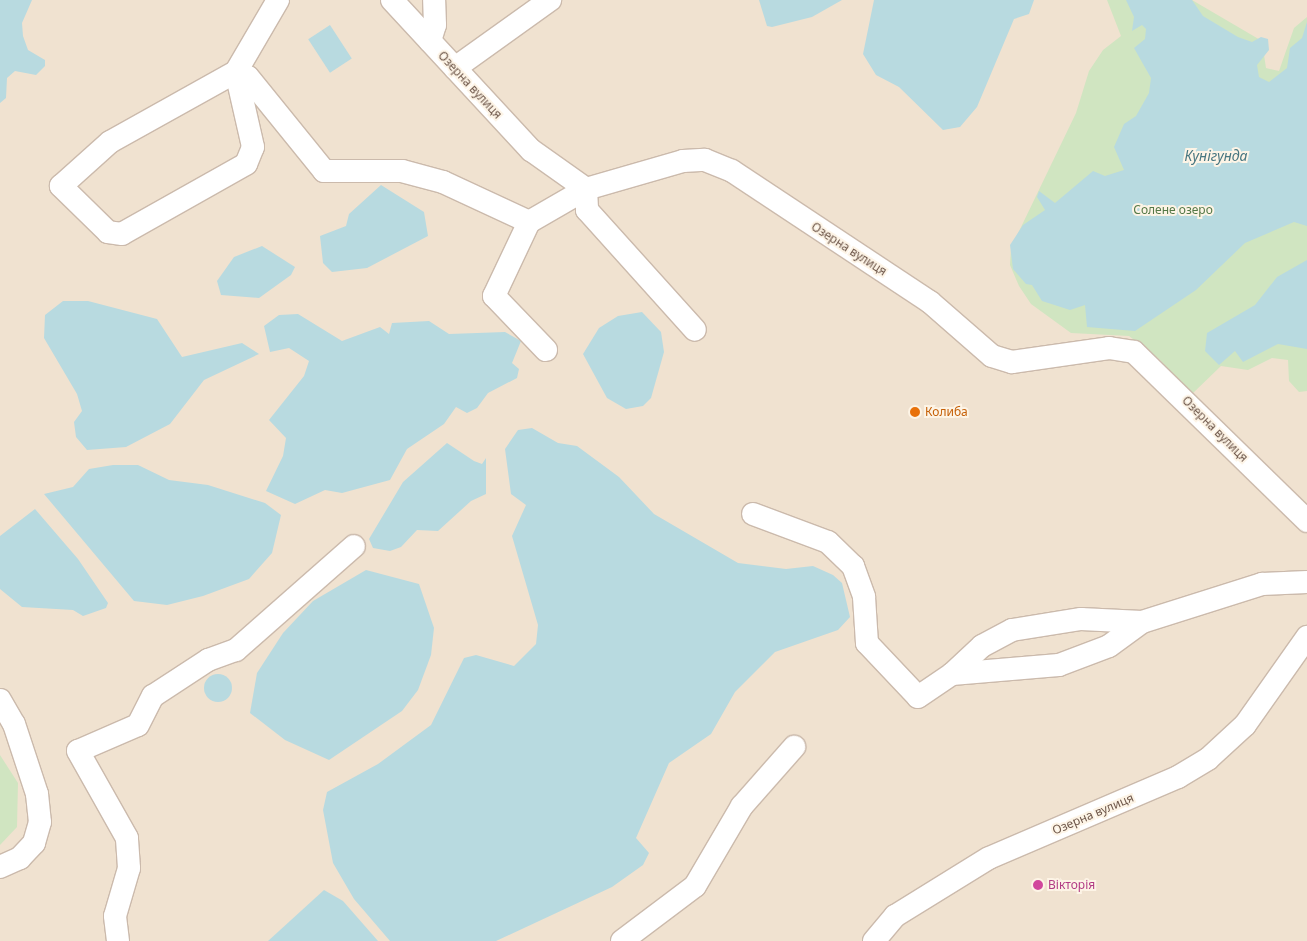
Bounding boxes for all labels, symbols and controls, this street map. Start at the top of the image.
street label: Озерна вулиця [435,48,505,122]
water label: Кунігунда [1185,148,1247,164]
park label: Солене озеро [1133,203,1213,217]
street label: Озерна вулиця [809,219,889,279]
street label: Озерна вулиця [1179,393,1251,465]
place label: Колиба [925,405,968,419]
marker: Колиба [909,406,921,418]
street label: Озерна вулиця [1050,790,1136,838]
place label: Вікторія [1048,878,1095,892]
marker: Вікторія [1032,879,1044,891]

